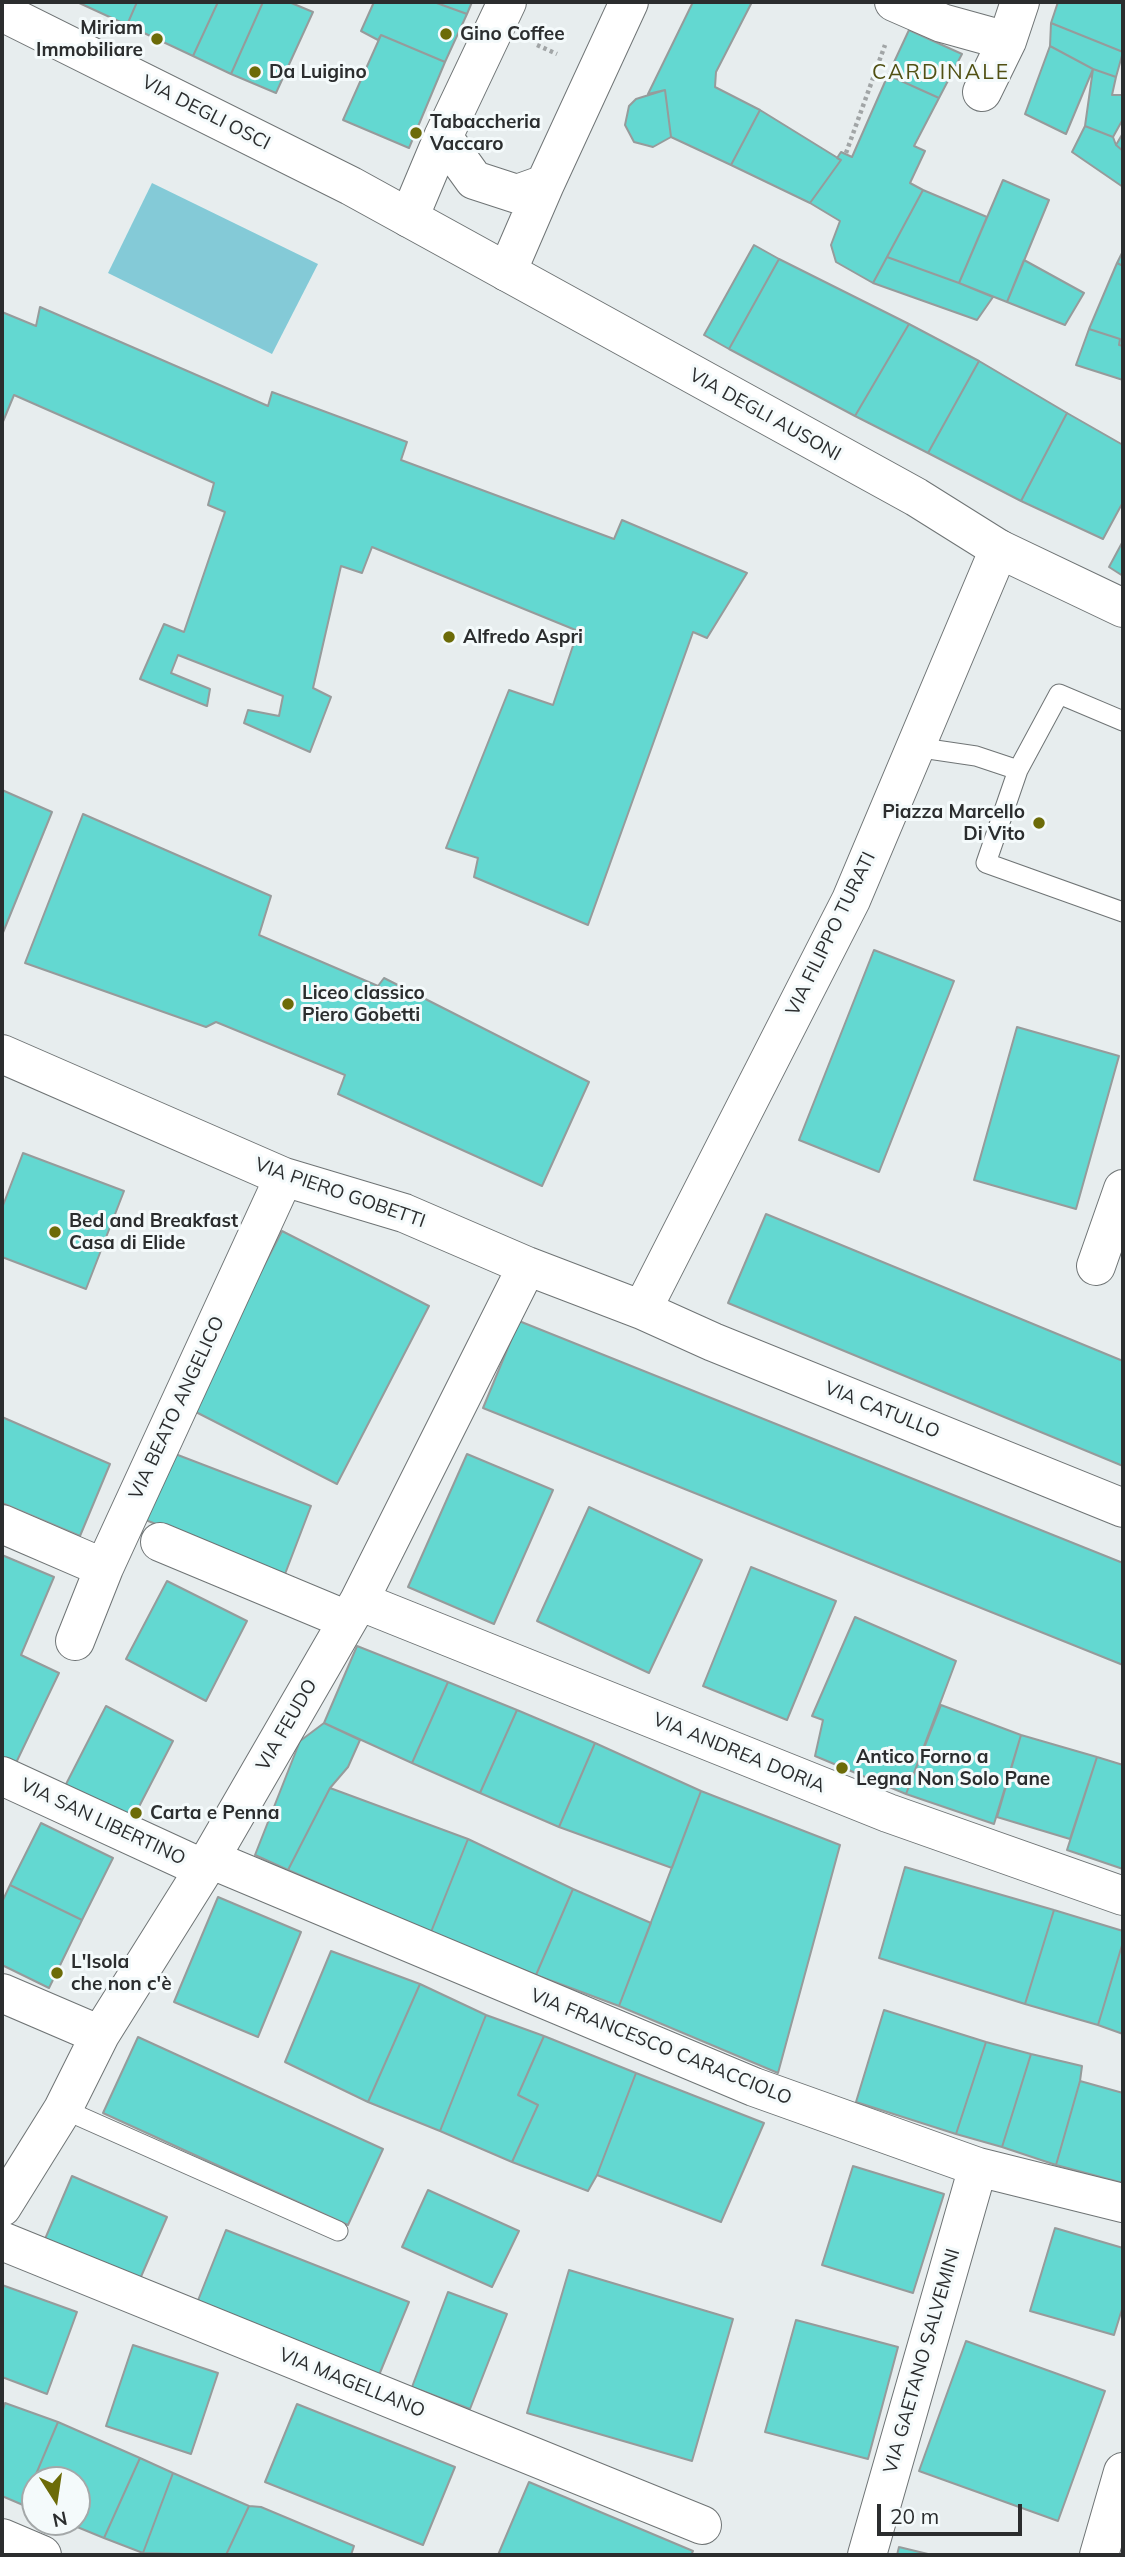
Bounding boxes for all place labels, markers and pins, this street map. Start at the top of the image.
place label: Miriam Immobiliare [36,17,143,61]
place label: Gino Coffee [460,23,565,45]
marker: Gino Coffee [438,26,454,42]
marker: Miriam Immobiliare [149,31,165,47]
place label: Da Luigino [269,61,367,83]
marker: Da Luigino [247,64,263,80]
place label: Tabaccheria Vaccaro [430,111,541,155]
marker: Tabaccheria Vaccaro [408,125,424,141]
place label: Alfredo Aspri [463,626,583,648]
marker: Alfredo Aspri [441,629,457,645]
place label: Piazza Marcello Di Vito [882,801,1025,845]
marker: Piazza Marcello Di Vito [1031,815,1047,831]
place label: Liceo classico Piero Gobetti [302,982,425,1026]
marker: Liceo classico Piero Gobetti [280,996,296,1012]
place label: Bed and Breakfast Casa di Elide [69,1210,238,1254]
marker: Bed and Breakfast Casa di Elide [47,1224,63,1240]
place label: Antico Forno a Legna Non Solo Pane [856,1746,1050,1790]
marker: Antico Forno a Legna Non Solo Pane [834,1760,850,1776]
place label: Carta e Penna [150,1802,280,1824]
marker: Carta e Penna [128,1805,144,1821]
place label: L'Isola che non c'è [71,1951,172,1995]
marker: L'Isola che non c'è [49,1965,65,1981]

